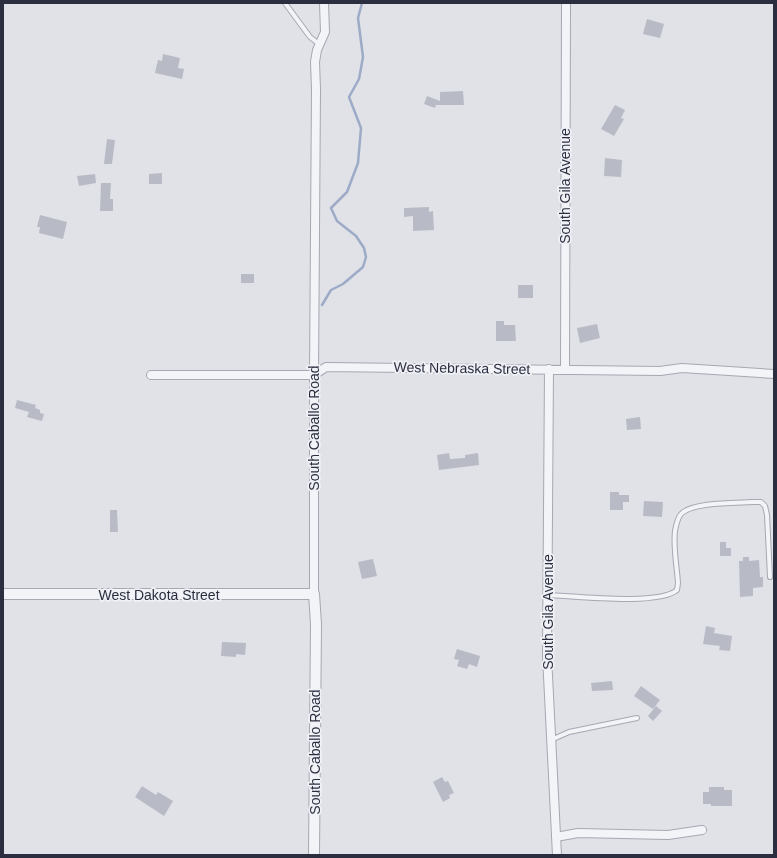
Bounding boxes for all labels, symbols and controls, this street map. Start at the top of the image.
street label: South Gila Avenue [557,128,573,244]
street label: West Nebraska Street [394,359,531,377]
street label: South Caballo Road [306,365,322,491]
street label: South Gila Avenue [540,554,556,670]
street label: West Dakota Street [98,587,220,603]
street label: South Caballo Road [307,689,323,815]

